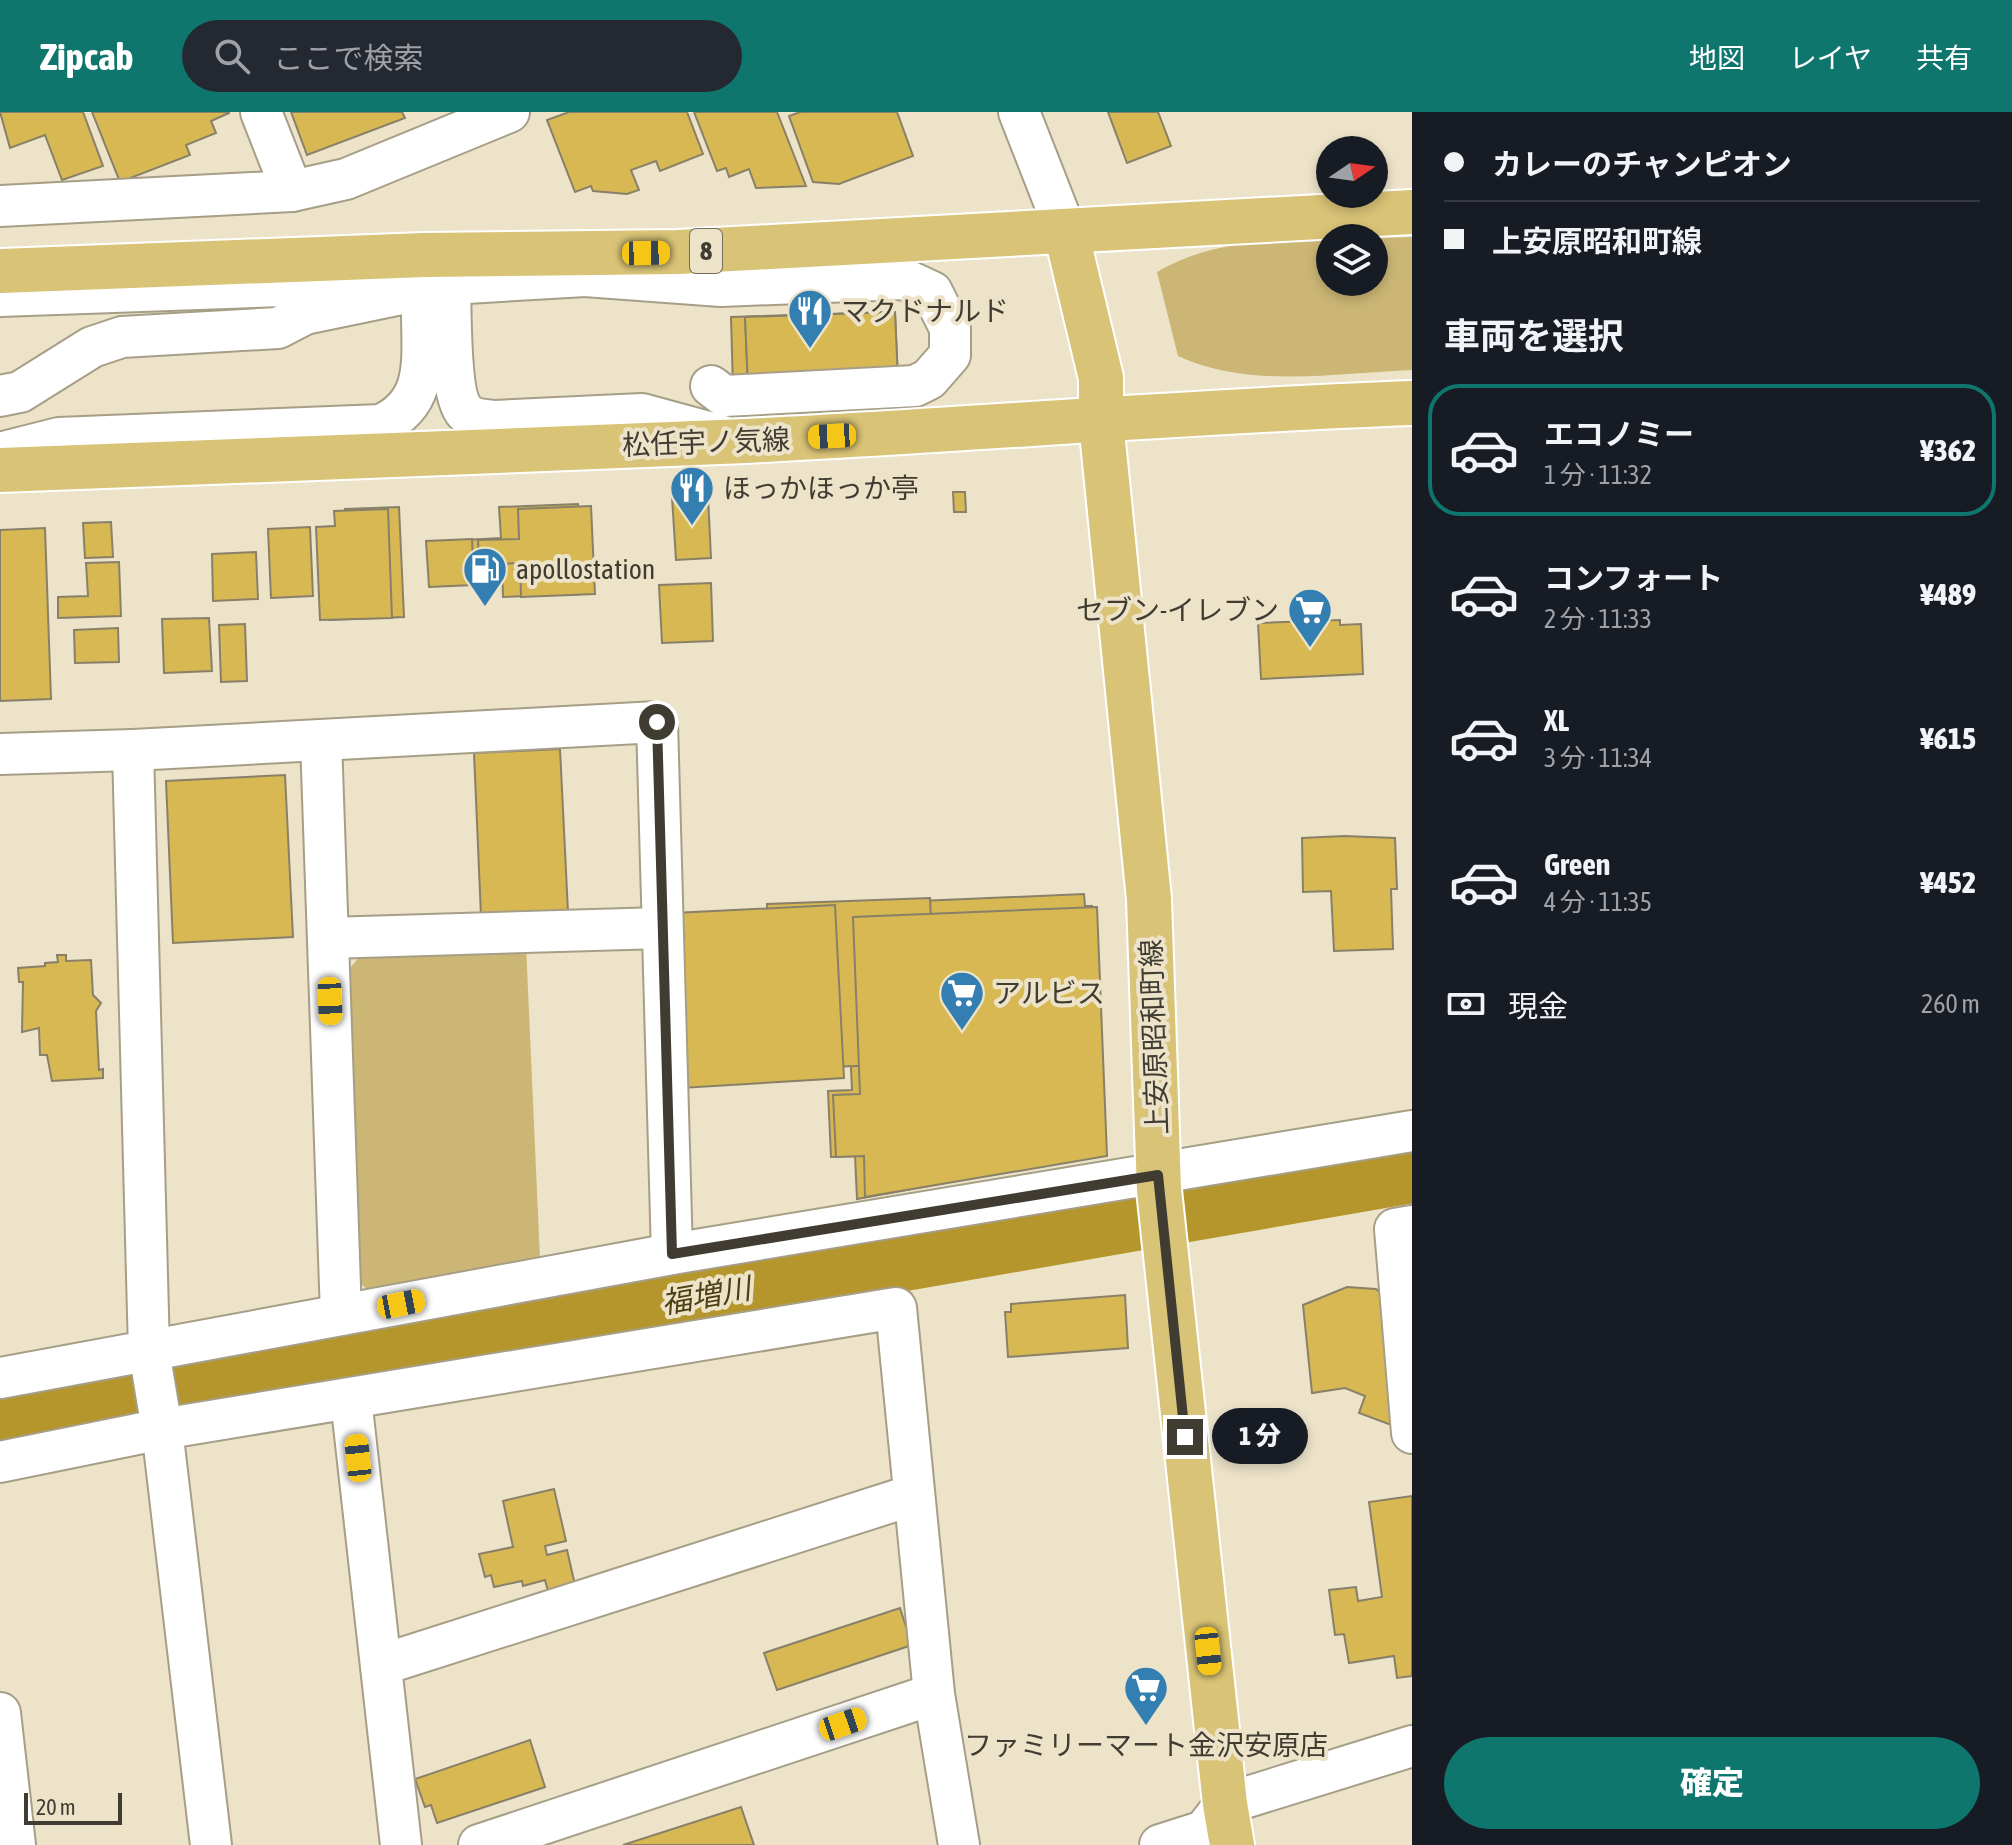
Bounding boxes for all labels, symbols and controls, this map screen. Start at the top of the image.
search box [182,20,742,92]
icon: search [210,34,254,78]
text: Zipcab [40,35,134,78]
text: ここで検索 [274,41,424,75]
text: 地図 [1689,42,1745,74]
text: レイヤ [1789,42,1872,74]
text: 共有 [1916,42,1972,74]
north arrow [1316,136,1388,208]
map controls [1316,136,1388,296]
text: カレーのチャンピオン [1492,147,1792,181]
button: layers [1316,224,1388,296]
text: 上安原昭和町線 [1492,224,1702,258]
road number: 8 [690,229,722,273]
car [622,241,670,265]
restaurant icon: マクドナルド [786,287,834,350]
place label: マクドナルド [841,295,1009,327]
text: 車両を選択 [1444,315,1624,357]
icon: car [1448,414,1520,486]
text: エコノミー [1544,417,1694,451]
street label: 松任宇ノ気線 [621,423,791,461]
car [807,423,857,449]
text: ¥362 [1920,433,1976,467]
text: 1 分 · 11:32 [1544,460,1652,490]
restaurant icon: ほっかほっか亭 [668,464,716,527]
place label: ほっかほっか亭 [723,472,919,504]
fuel station icon: apollostation [461,545,509,608]
place label: apollostation [516,553,655,585]
icon: car [1448,558,1520,630]
text: コンフォート [1544,561,1723,595]
text: ¥489 [1920,577,1976,611]
supermarket icon: セブン-イレブン [1286,586,1334,649]
place label: セブン-イレブン [1076,594,1279,626]
text: 2 分 · 11:33 [1544,604,1652,634]
icon: car [1448,702,1520,774]
text: XL [1544,703,1569,737]
route start [639,704,675,740]
text: ¥615 [1920,721,1976,755]
text: 3 分 · 11:34 [1544,743,1652,773]
icon: car [1448,846,1520,918]
text: Green [1544,847,1610,881]
text: ¥452 [1920,865,1976,899]
text: 4 分 · 11:35 [1544,887,1652,917]
street label: 上安原昭和町線 [1135,938,1173,1136]
supermarket icon: アルビス [938,969,986,1032]
car [317,977,343,1025]
place label: アルビス [993,977,1105,1009]
icon: cash [1444,982,1488,1026]
text: 現金 [1508,989,1568,1023]
text: 260 m [1921,989,1980,1019]
water label: 福増川 [659,1270,756,1320]
car [375,1288,427,1320]
callout: 1 分 [1213,1409,1309,1465]
route end [1167,1419,1203,1455]
text: 1 分 [1239,1421,1281,1451]
car [344,1433,372,1483]
car [1194,1626,1222,1676]
supermarket icon: ファミリーマート金沢安原店 [1122,1664,1170,1727]
car [816,1705,870,1743]
place label: ファミリーマート金沢安原店 [964,1729,1328,1761]
button: 確定 [1444,1737,1980,1829]
scale bar [24,1789,122,1825]
text: 20 m [36,1794,76,1820]

